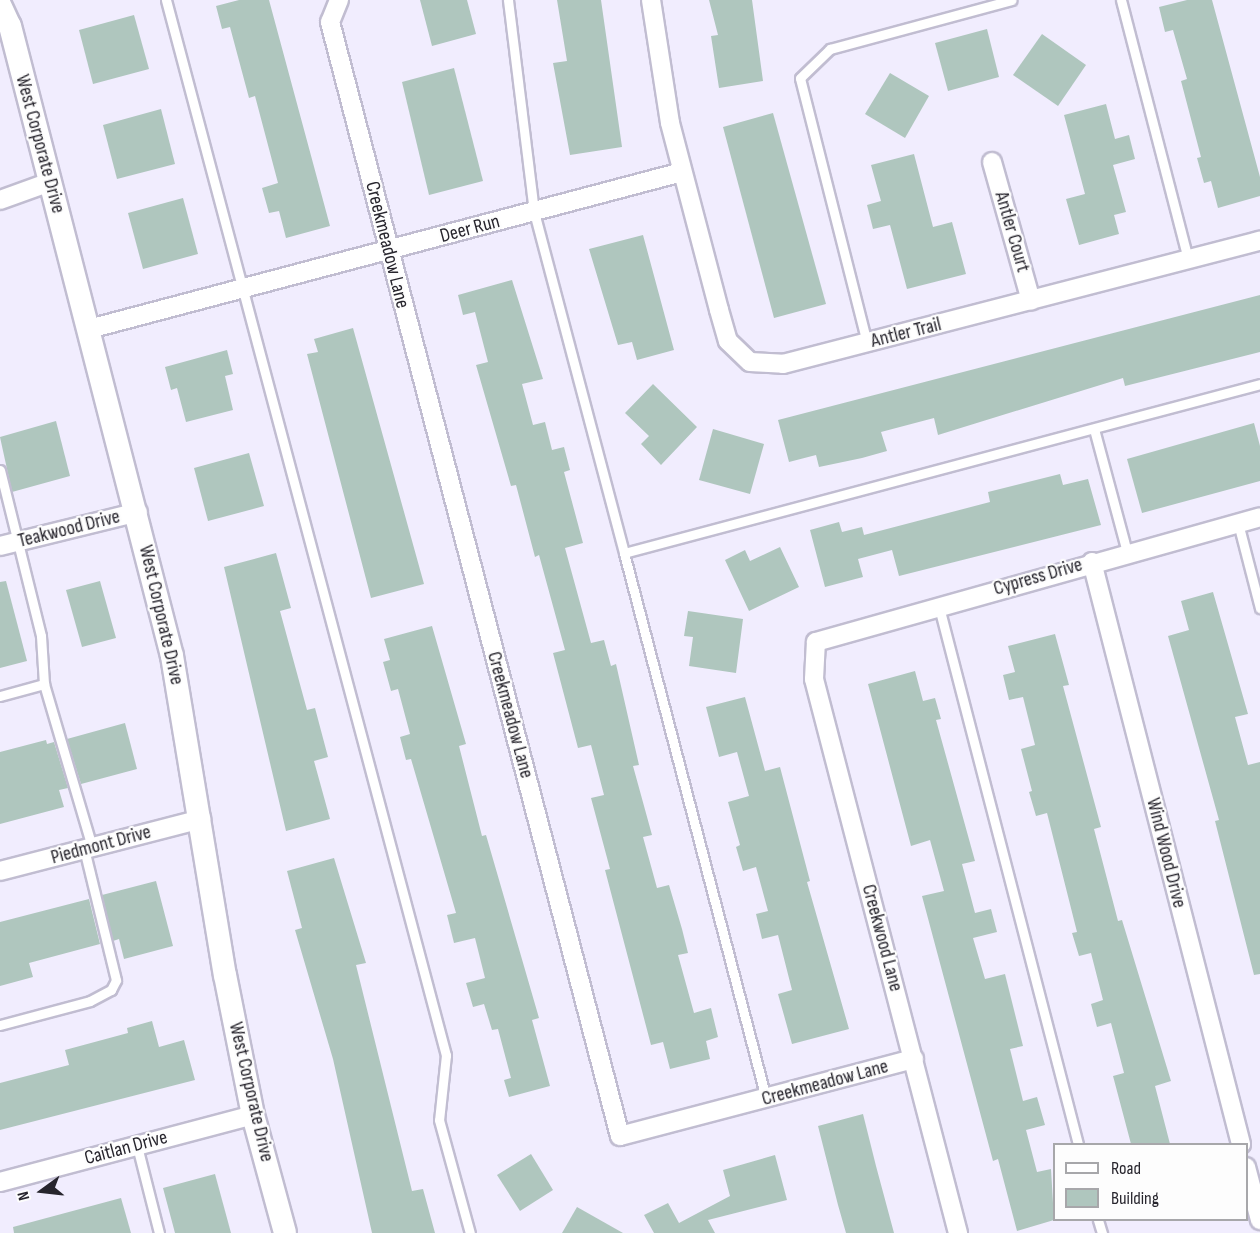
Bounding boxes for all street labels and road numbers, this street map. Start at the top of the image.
street label: West Corporate Drive [10,72,70,216]
street label: Creekmeadow Lane [360,179,414,311]
street label: Antler Court [989,189,1035,275]
street label: Deer Run [437,210,503,248]
street label: Antler Trail [868,313,944,353]
street label: Teakwood Drive [15,505,123,553]
street label: West Corporate Drive [133,543,189,687]
street label: Cypress Drive [991,553,1085,601]
street label: Creekmeadow Lane [482,649,538,781]
street label: Wind Wood Drive [1141,795,1191,911]
street label: Piedmont Drive [48,820,154,870]
street label: Creekwood Lane [856,882,908,994]
street label: West Corporate Drive [223,1020,279,1164]
street label: Creekmeadow Lane [759,1055,891,1111]
street label: Caitlan Drive [82,1125,170,1171]

